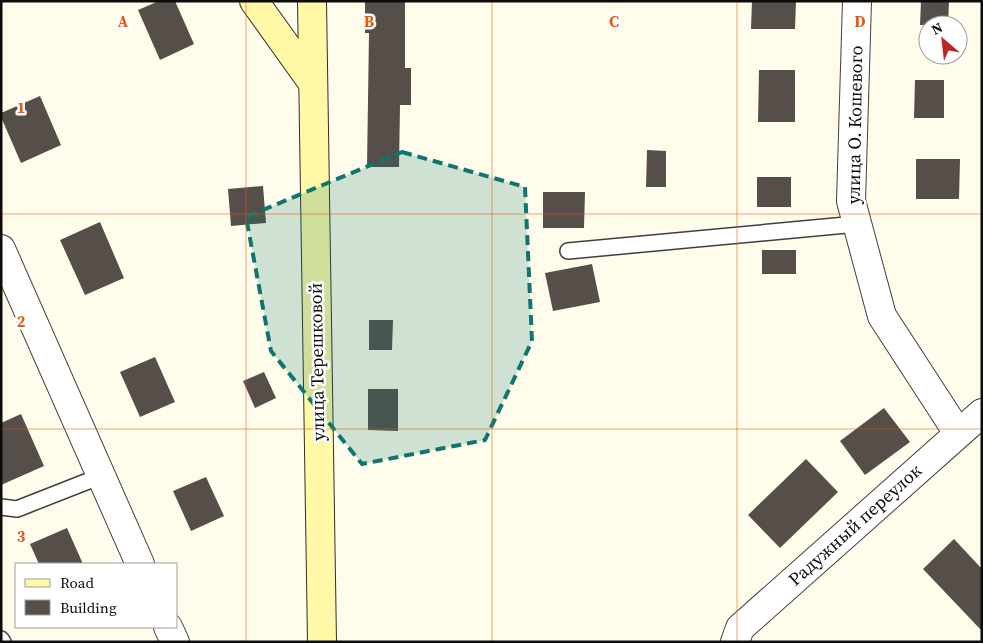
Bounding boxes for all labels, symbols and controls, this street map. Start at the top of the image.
text: A [118,10,129,32]
text: B [364,10,375,32]
text: C [609,10,619,32]
text: D [854,10,866,32]
north arrow [918,15,968,65]
text: N [928,17,946,40]
street label: улица О. Кошевого [841,45,868,205]
text: 1 [17,96,25,118]
street label: улица Терешковой [303,283,330,441]
text: 2 [17,310,26,332]
street label: Радужный переулок [783,458,927,591]
text: 3 [17,525,26,547]
legend [15,563,178,628]
text: Road [60,572,94,593]
text: Building [60,597,117,618]

